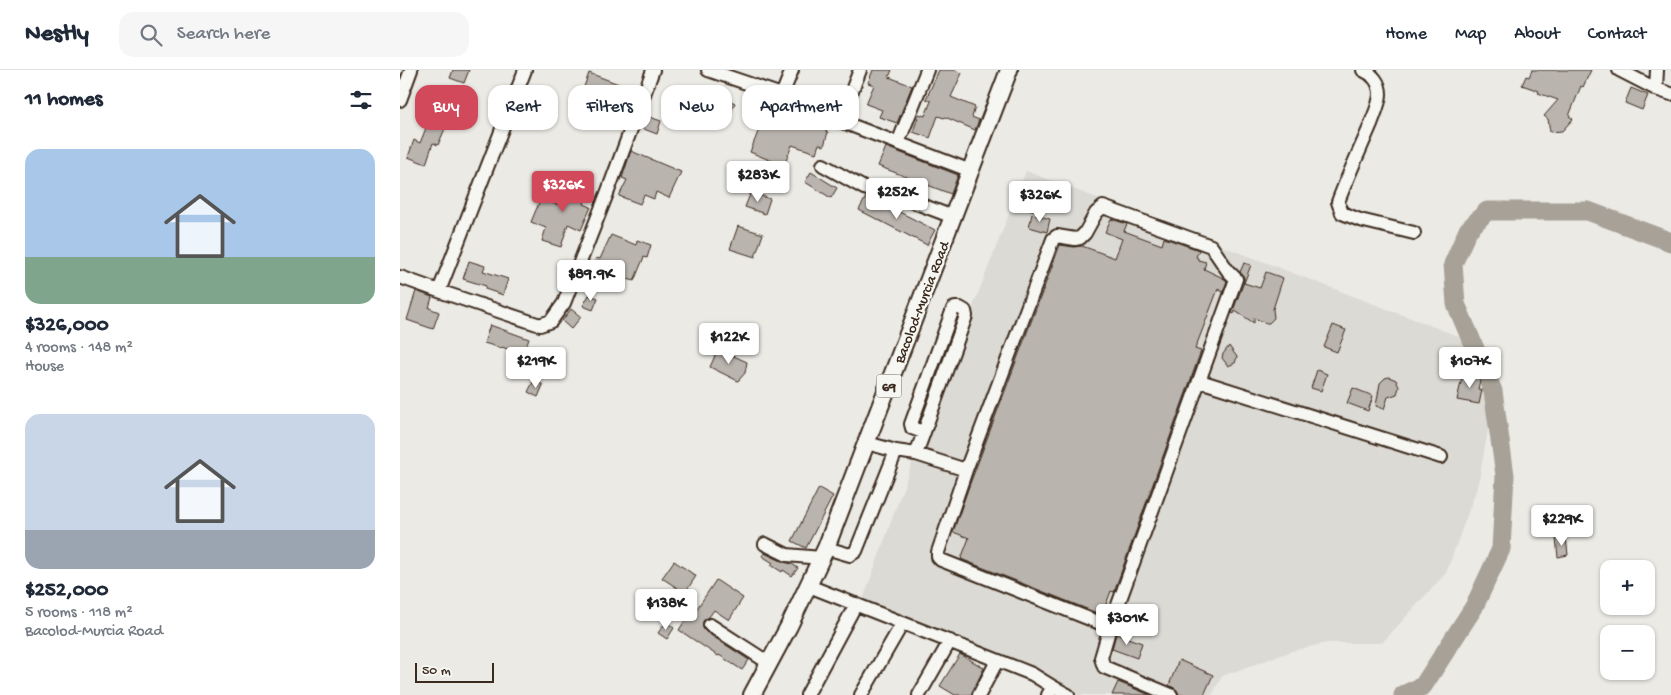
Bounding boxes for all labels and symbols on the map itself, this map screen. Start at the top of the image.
pin: $283K [723,160,793,203]
pin: $326K [528,170,598,213]
pin: $252K [862,178,932,220]
pin: $326K [1005,180,1075,223]
street label: Bacolod-Murcia Road [891,238,955,367]
pin: $89.9K [550,260,632,302]
pin: $122K [694,322,764,365]
pin: $219K [501,346,571,389]
pin: $107K [1435,346,1505,389]
road number: 69 [876,374,902,398]
pin: $229K [1527,504,1597,547]
pin: $138K [631,588,701,631]
pin: $301K [1092,604,1162,646]
scale bar [415,660,494,683]

